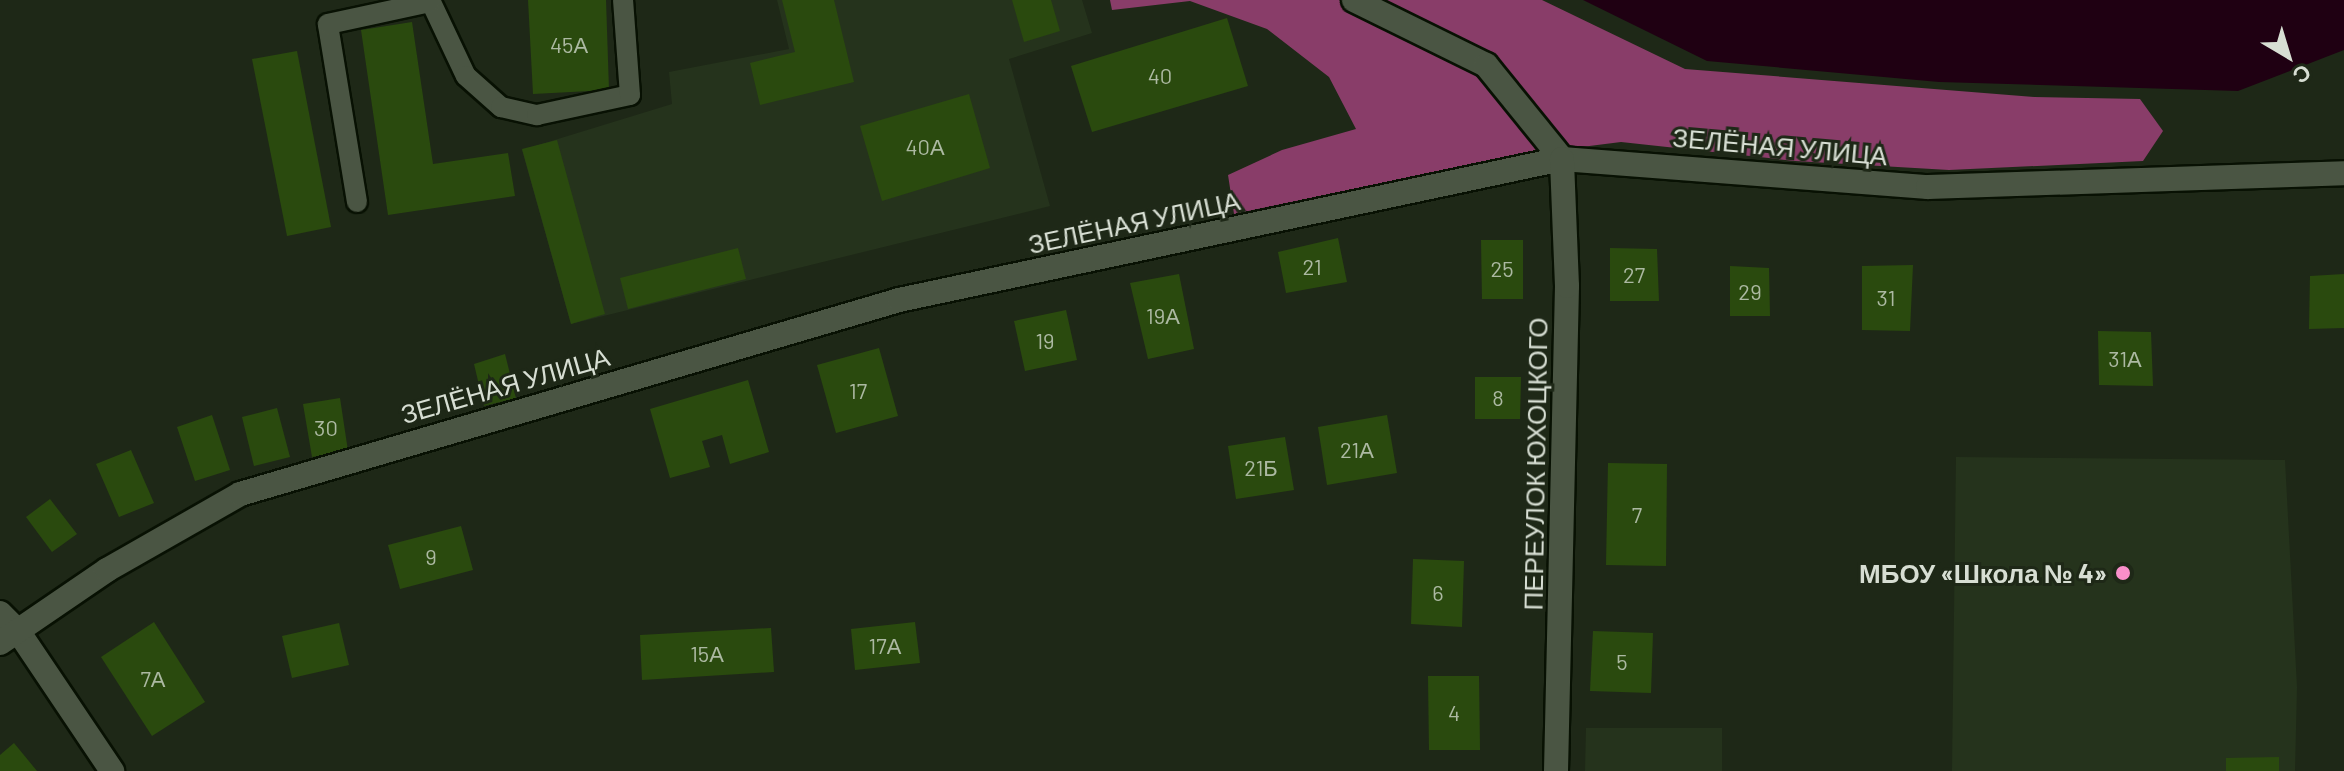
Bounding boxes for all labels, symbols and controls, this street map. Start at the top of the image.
north arrow [2248,16,2328,96]
house number: 45А [550,32,588,58]
text: С [2289,60,2317,90]
house number: 40 [1148,63,1172,89]
street label: ЗЕЛЁНАЯ УЛИЦА [1671,121,1889,171]
house number: 40А [905,134,945,160]
street label: ЗЕЛЁНАЯ УЛИЦА [1025,184,1243,260]
house number: 21 [1302,254,1322,280]
house number: 25 [1490,256,1514,282]
house number: 27 [1623,262,1645,288]
house number: 29 [1738,279,1762,305]
house number: 31 [1877,285,1895,311]
house number: 19А [1146,303,1180,329]
street label: ПЕРЕУЛОК ЮХОЦКОГО [1517,317,1553,611]
house number: 19 [1035,328,1055,354]
street label: ЗЕЛЁНАЯ УЛИЦА [397,340,613,430]
house number: 31А [2108,346,2142,372]
house number: 17 [849,378,867,404]
house number: 8 [1492,385,1504,411]
house number: 30 [314,415,338,441]
house number: 21А [1340,437,1374,463]
house number: 21Б [1244,455,1278,481]
house number: 7 [1632,502,1642,528]
house number: 9 [425,544,437,570]
place label: МБОУ «Школа № 4» [1859,557,2107,589]
marker: МБОУ «Школа № 4» [2114,564,2132,582]
house number: 6 [1432,580,1444,606]
house number: 17А [869,633,901,659]
house number: 15А [690,641,724,667]
house number: 5 [1616,649,1628,675]
house number: 7А [140,666,166,692]
house number: 4 [1448,700,1460,726]

